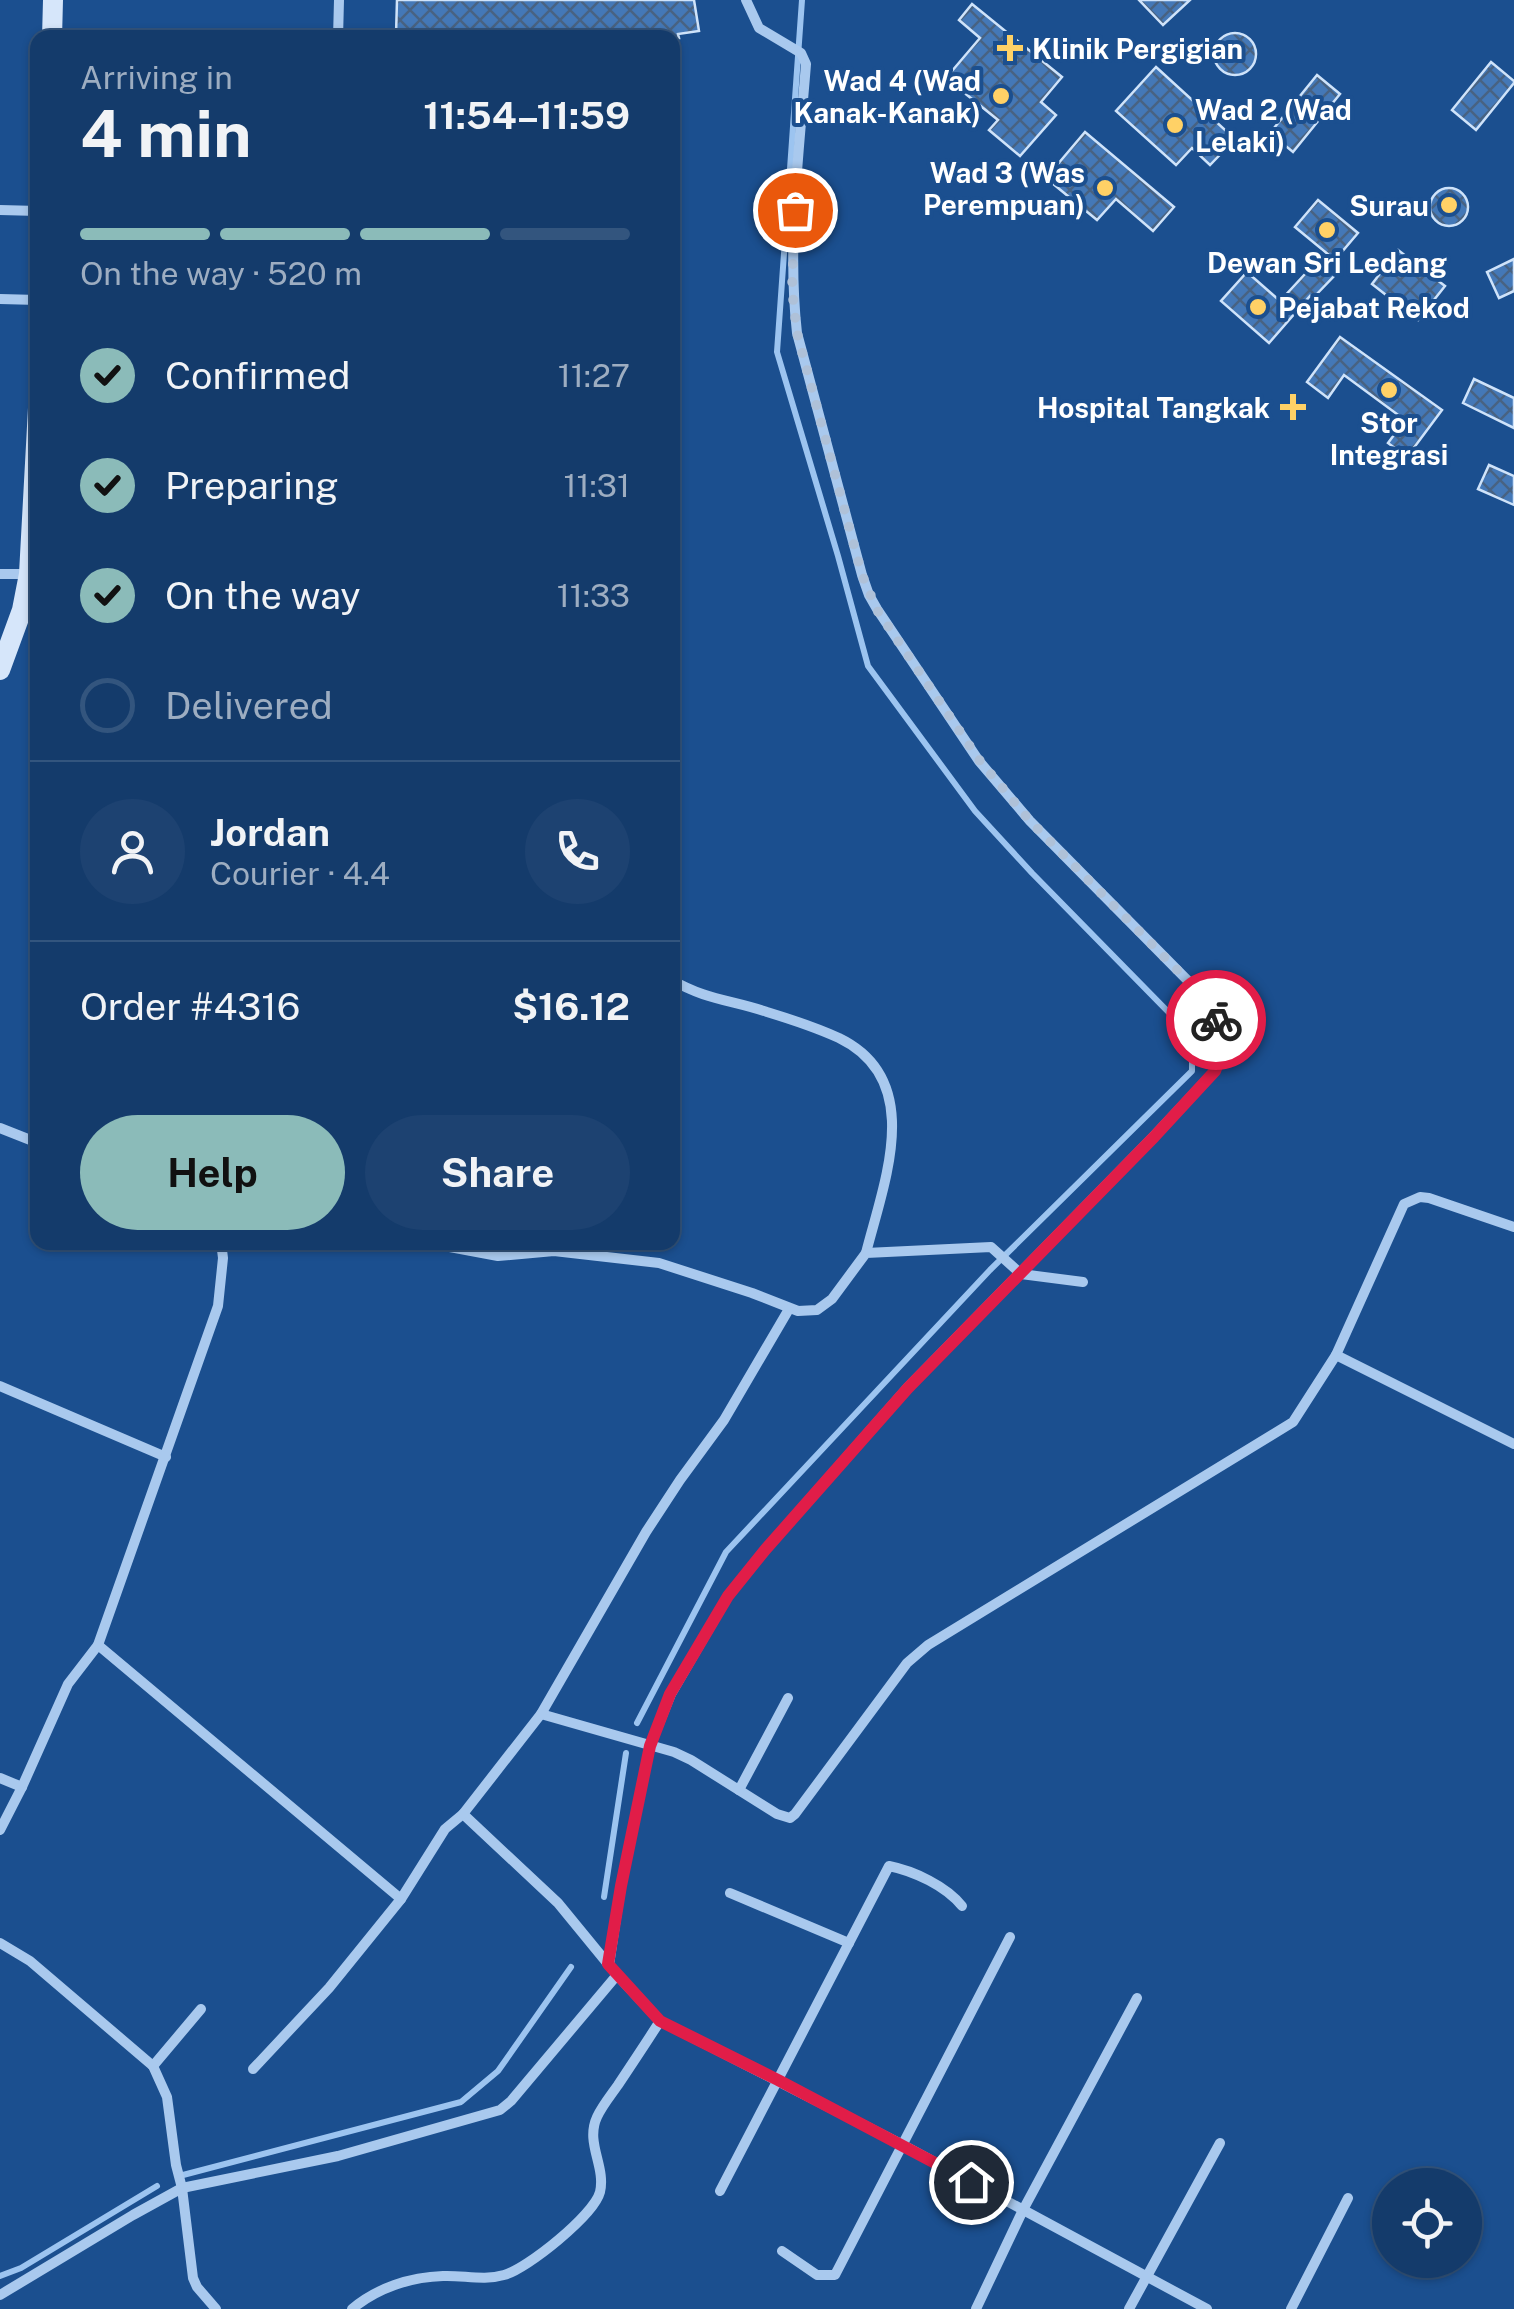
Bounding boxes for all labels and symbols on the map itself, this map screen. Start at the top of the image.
place label: Klinik Pergigian [1032,32,1243,65]
marker: Klinik Pergigian [997,35,1023,61]
place label: Wad 4 (Wad Kanak-Kanak) [793,64,981,129]
marker: Wad 4 (Wad Kanak-Kanak) [990,85,1012,107]
place label: Wad 2 (Wad Lelaki) [1195,93,1352,158]
marker: Wad 2 (Wad Lelaki) [1164,114,1186,136]
place label: Wad 3 (Was Perempuan) [923,156,1085,221]
pin [753,168,838,253]
marker: Wad 3 (Was Perempuan) [1094,177,1116,199]
place label: Surau [1349,189,1429,222]
marker: Surau [1438,194,1460,216]
marker: Dewan Sri Ledang [1316,219,1338,241]
place label: Dewan Sri Ledang [1207,246,1447,279]
place label: Pejabat Rekod [1278,291,1470,324]
marker: Pejabat Rekod [1247,296,1269,318]
marker: Stor Integrasi [1378,379,1400,401]
place label: Hospital Tangkak [1037,391,1270,424]
marker: Hospital Tangkak [1280,394,1306,420]
place label: Stor Integrasi [1330,406,1448,471]
courier [1166,970,1266,1070]
pin [929,2140,1014,2225]

